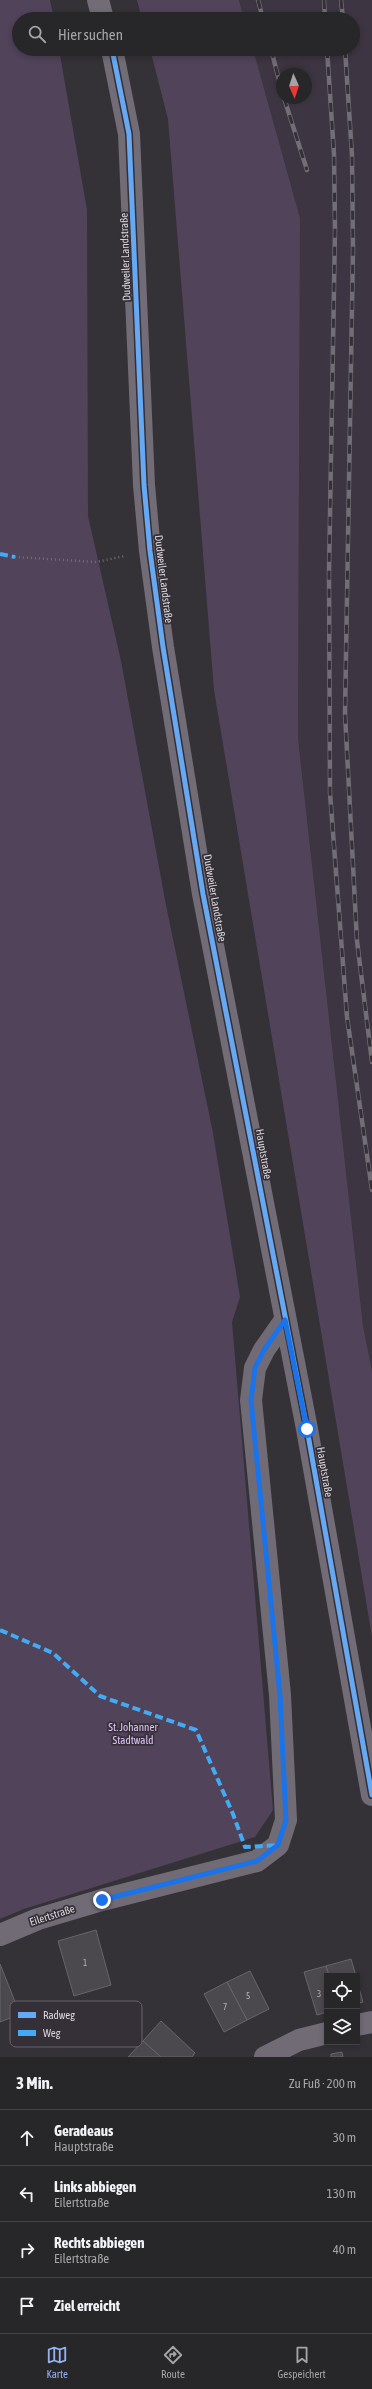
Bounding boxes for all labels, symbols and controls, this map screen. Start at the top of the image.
search box [12,12,360,56]
icon: search [26,23,48,45]
text: Hier suchen [58,26,123,43]
north arrow [276,68,312,104]
street label: Dudweiler Landstraße [117,213,133,301]
street label: Dudweiler Landstraße [153,534,175,624]
street label: Dudweiler Landstraße [201,853,229,943]
street label: Hauptstraße [254,1128,274,1180]
route start [298,1420,316,1438]
street label: Hauptstraße [315,1446,335,1498]
park label: St. Johanner Stadtwald [108,1721,158,1746]
route end [93,1891,111,1909]
street label: Eilertstraße [28,1902,76,1928]
house number: 1 [83,1958,87,1968]
map controls [324,1973,360,2045]
button: locate [324,1973,360,2009]
house number: 3 [317,1989,321,1999]
house number: 5 [246,1991,250,2001]
legend [10,2001,142,2047]
house number: 7 [223,2002,227,2012]
text: Radweg [43,2009,75,2021]
button: layers [324,2009,360,2045]
text: Weg [43,2027,61,2039]
text: 3 Min. [16,2073,53,2093]
text: Zu Fuß · 200 m [289,2076,356,2091]
text: Geradeaus [54,2122,113,2139]
icon: ahead [16,2127,38,2149]
text: 30 m [333,2130,356,2145]
text: Hauptstraße [54,2139,114,2154]
text: Links abbiegen [54,2178,136,2195]
icon: left [16,2183,38,2205]
text: 130 m [327,2186,356,2201]
text: Eilertstraße [54,2195,109,2210]
text: Rechts abbiegen [54,2234,144,2251]
icon: right [16,2239,38,2261]
text: 40 m [333,2242,356,2257]
text: Eilertstraße [54,2251,109,2266]
icon: arrive [16,2295,38,2317]
text: Ziel erreicht [54,2297,120,2314]
tab: Karte [46,2344,68,2380]
tab: Route [161,2344,185,2380]
tab: Gespeichert [278,2344,326,2380]

